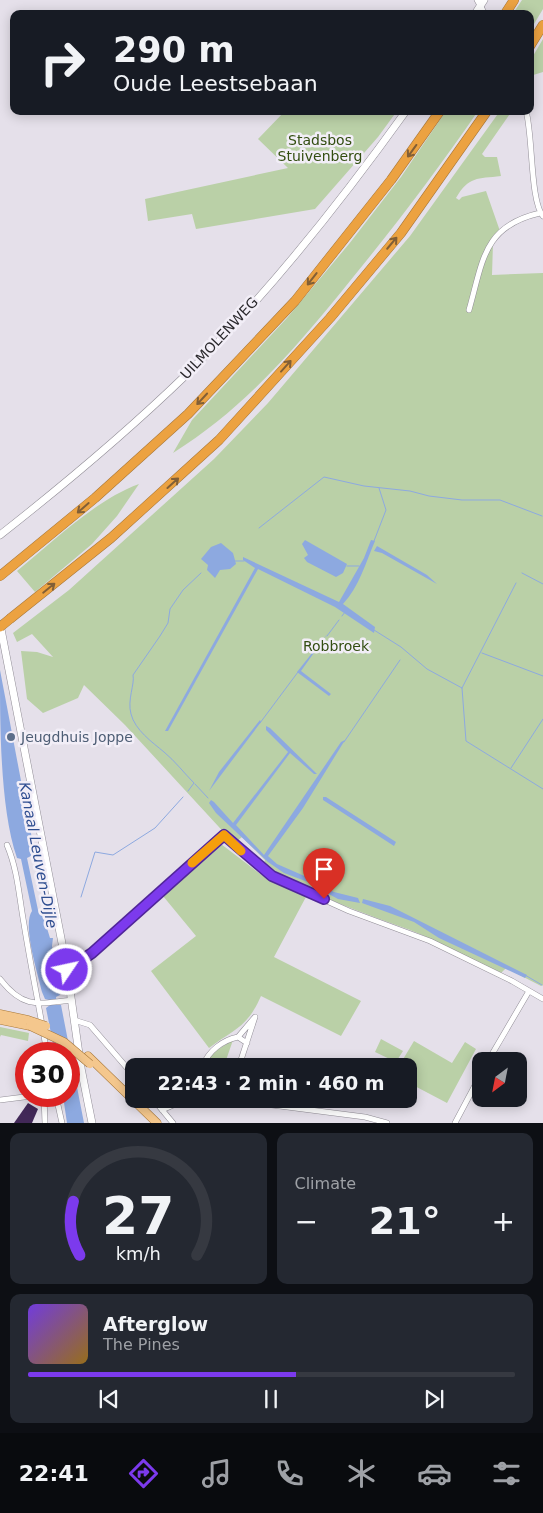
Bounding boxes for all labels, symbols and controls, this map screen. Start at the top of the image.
icon: right [30,30,95,95]
text: 290 m [113,30,235,70]
text: Oude Leestsebaan [113,71,318,96]
park label: Stadsbos Stuivenberg [278,132,362,164]
one-way arrow [407,144,417,158]
one-way arrow [386,237,397,250]
one-way arrow [307,272,318,285]
street label: UILMOLENWEG [177,294,261,382]
one-way arrow [280,360,292,373]
one-way arrow [196,392,208,405]
one-way arrow [166,477,179,488]
one-way arrow [76,503,89,514]
one-way arrow [42,582,55,593]
park label: Robbroek [303,638,370,654]
place label: Jeugdhuis Joppe [20,729,133,745]
marker: Jeugdhuis Joppe [5,731,17,743]
water label: Kanaal Leuven-Dijle [15,780,61,930]
pin [303,848,345,899]
icon: arrive [310,855,338,883]
position arrow [40,943,92,995]
speed limit sign: 30 [15,1042,80,1107]
north arrow [472,1052,528,1108]
map controls [472,1052,527,1107]
text: 22:43 · 2 min · 460 m [157,1072,385,1094]
text: Climate [295,1174,356,1193]
text: 27 [102,1186,174,1246]
text: 21° [369,1199,441,1243]
text: − [295,1205,318,1238]
text: + [492,1205,515,1238]
text: km/h [116,1243,161,1264]
text: Afterglow [103,1313,208,1335]
text: The Pines [103,1335,180,1354]
icon: previous [95,1385,123,1413]
icon: pause [257,1385,285,1413]
icon: next [420,1385,448,1413]
icon: directions [126,1456,161,1491]
icon: music [199,1456,234,1491]
icon: phone [272,1456,307,1491]
icon: climate [344,1456,379,1491]
icon: car [417,1456,452,1491]
icon: filters [489,1456,524,1491]
text: 22:41 [19,1461,89,1486]

